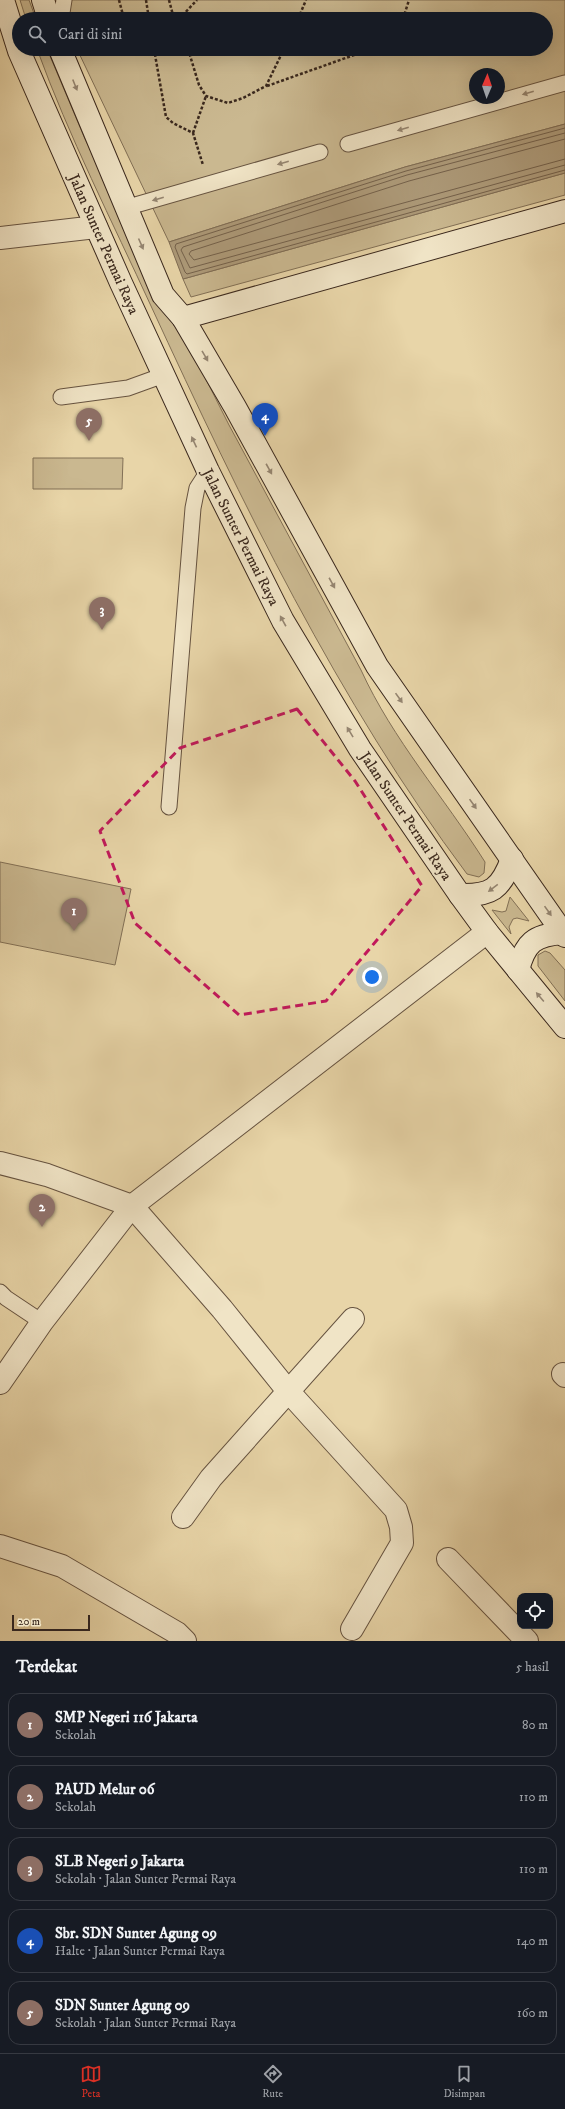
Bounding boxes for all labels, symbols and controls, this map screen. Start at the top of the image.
search box [12,12,553,56]
icon: search [26,23,48,45]
text: Cari di sini [58,25,122,44]
north arrow [469,68,505,104]
one-way arrow [72,80,78,92]
one-way arrow [521,90,533,96]
one-way arrow [396,126,408,132]
one-way arrow [277,160,289,166]
street label: Jalan Sunter Permai Raya [63,169,143,318]
one-way arrow [152,196,164,202]
one-way arrow [138,238,144,249]
one-way arrow [202,350,209,362]
pin: 4 [252,403,278,436]
pin: 5 [76,408,102,441]
one-way arrow [191,436,197,447]
one-way arrow [266,463,273,475]
street label: Jalan Sunter Permai Raya [197,464,284,610]
one-way arrow [328,577,335,589]
pin: 3 [89,597,115,630]
one-way arrow [280,615,287,626]
one-way arrow [395,692,403,703]
one-way arrow [346,727,354,737]
street label: Jalan Sunter Permai Raya [354,747,456,885]
one-way arrow [469,799,477,810]
one-way arrow [488,884,498,892]
pin: 1 [61,898,87,931]
one-way arrow [544,906,552,916]
your location [362,967,382,987]
one-way arrow [535,991,544,1002]
pin: 2 [29,1194,55,1227]
map controls [517,1593,553,1629]
button: locate [517,1593,553,1629]
scale bar [12,1613,90,1632]
text: 20 m [18,1615,40,1629]
text: Terdekat [16,1656,77,1678]
text: 5 hasil [516,1659,549,1675]
text: SMP Negeri 116 Jakarta [55,1708,198,1727]
text: 1 [28,1717,32,1733]
text: 80 m [522,1717,548,1733]
text: Sekolah [55,1727,96,1743]
text: PAUD Melur 06 [55,1780,155,1799]
text: 2 [27,1789,33,1805]
text: 110 m [519,1789,548,1805]
text: Sekolah [55,1799,96,1815]
text: SLB Negeri 9 Jakarta [55,1852,184,1871]
text: 3 [28,1861,32,1877]
text: 110 m [519,1861,548,1877]
text: Sekolah · Jalan Sunter Permai Raya [55,1871,236,1887]
text: Sbr. SDN Sunter Agung 09 [55,1924,217,1943]
text: 4 [26,1933,34,1949]
text: 140 m [516,1933,548,1949]
text: Halte · Jalan Sunter Permai Raya [55,1943,225,1959]
text: SDN Sunter Agung 09 [55,1996,190,2015]
text: 5 [27,2005,33,2021]
text: 160 m [517,2005,548,2021]
text: Sekolah · Jalan Sunter Permai Raya [55,2015,236,2031]
tab: Peta [80,2063,102,2101]
tab: Rute [262,2063,284,2101]
tab: Disimpan [443,2063,485,2101]

